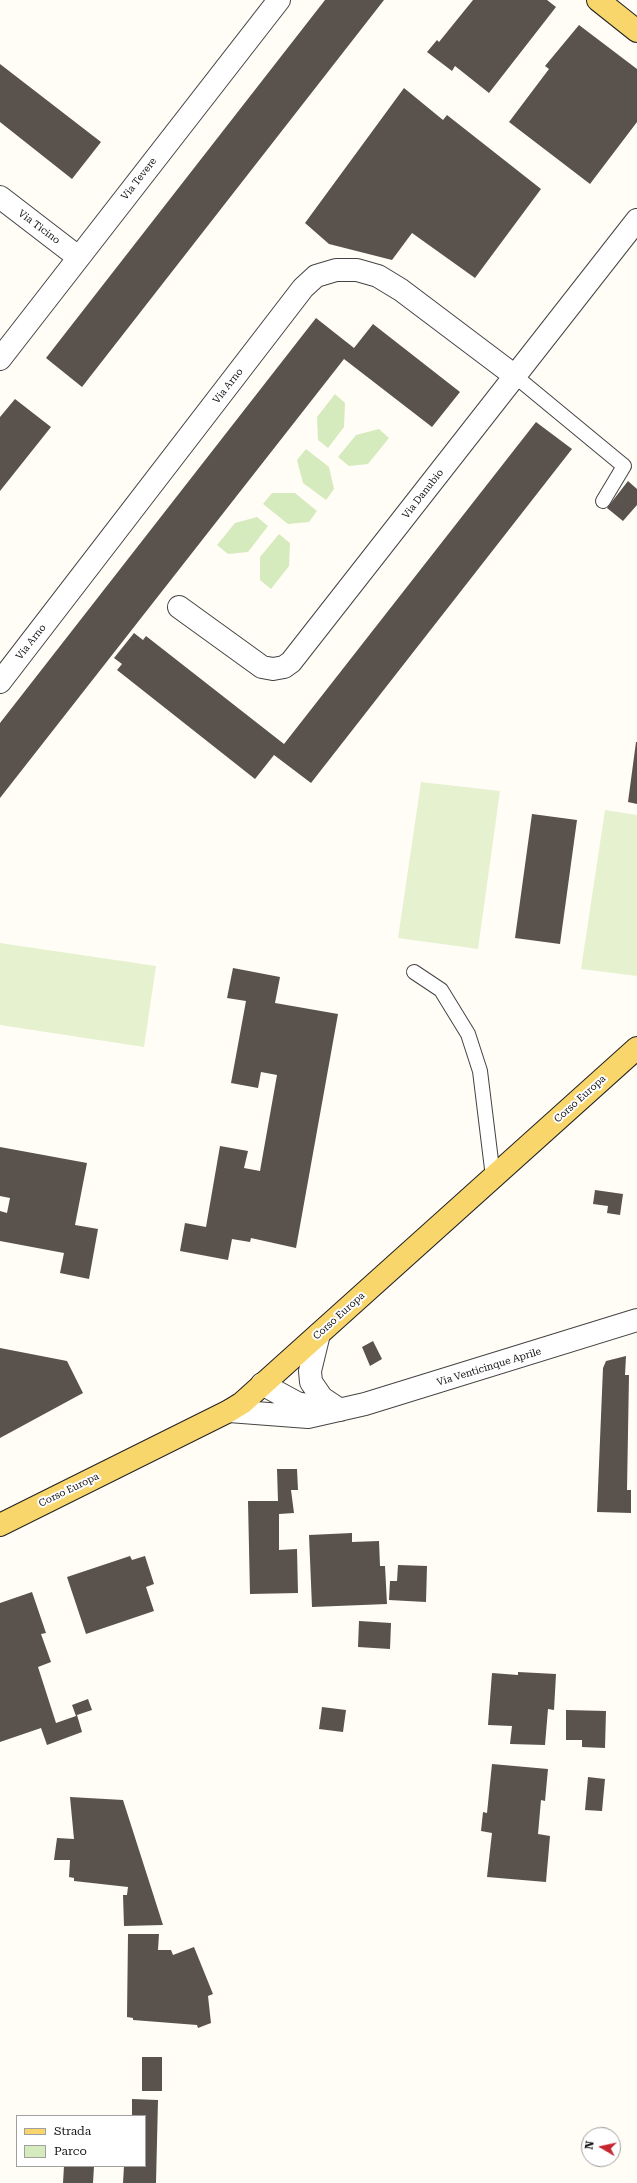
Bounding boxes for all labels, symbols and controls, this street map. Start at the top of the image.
street label: Via Tevere [119,156,159,202]
street label: Via Ticino [16,207,62,247]
street label: Via Arno [210,366,246,406]
street label: Via Danubio [400,467,446,521]
street label: Via Arno [13,622,49,662]
street label: Corso Europa [552,1073,608,1125]
street label: Corso Europa [311,1290,367,1342]
street label: Via Venticinque Aprile [435,1345,543,1389]
street label: Corso Europa [37,1470,101,1510]
legend [16,2115,146,2167]
text: Strada [54,2124,91,2138]
north arrow [581,2127,621,2167]
text: N [583,2140,597,2150]
text: Parco [54,2144,87,2158]

